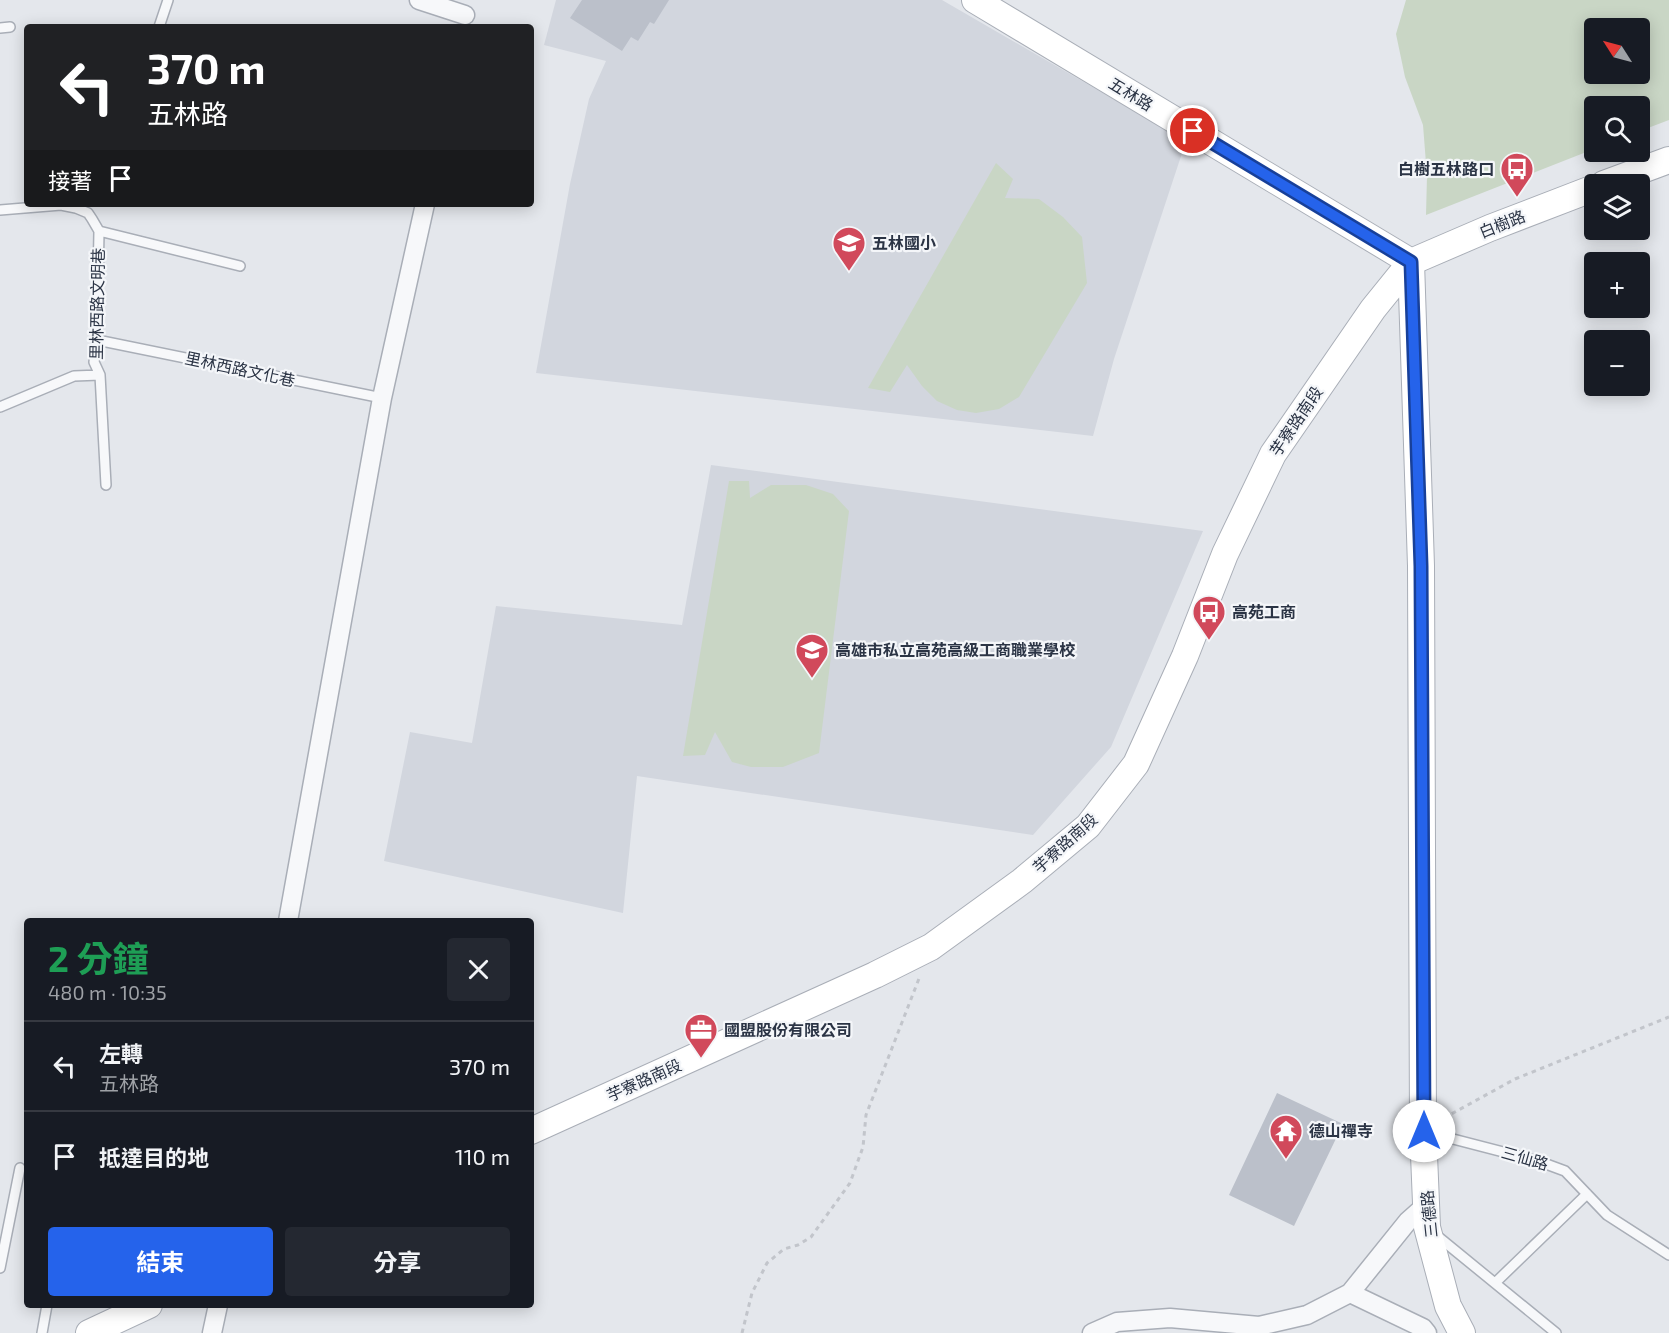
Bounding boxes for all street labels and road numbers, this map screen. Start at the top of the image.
street label: 五林路 [1106,73,1157,114]
street label: 白樹路 [1476,206,1528,241]
street label: 里林西路文明巷 [86,248,107,360]
street label: 里林西路文化巷 [183,348,297,389]
street label: 芋寮路南段 [1265,382,1326,459]
street label: 芋寮路南段 [1029,809,1101,876]
street label: 芋寮路南段 [603,1055,684,1104]
street label: 三仙路 [1499,1142,1551,1173]
street label: 三德路 [1417,1189,1440,1239]

